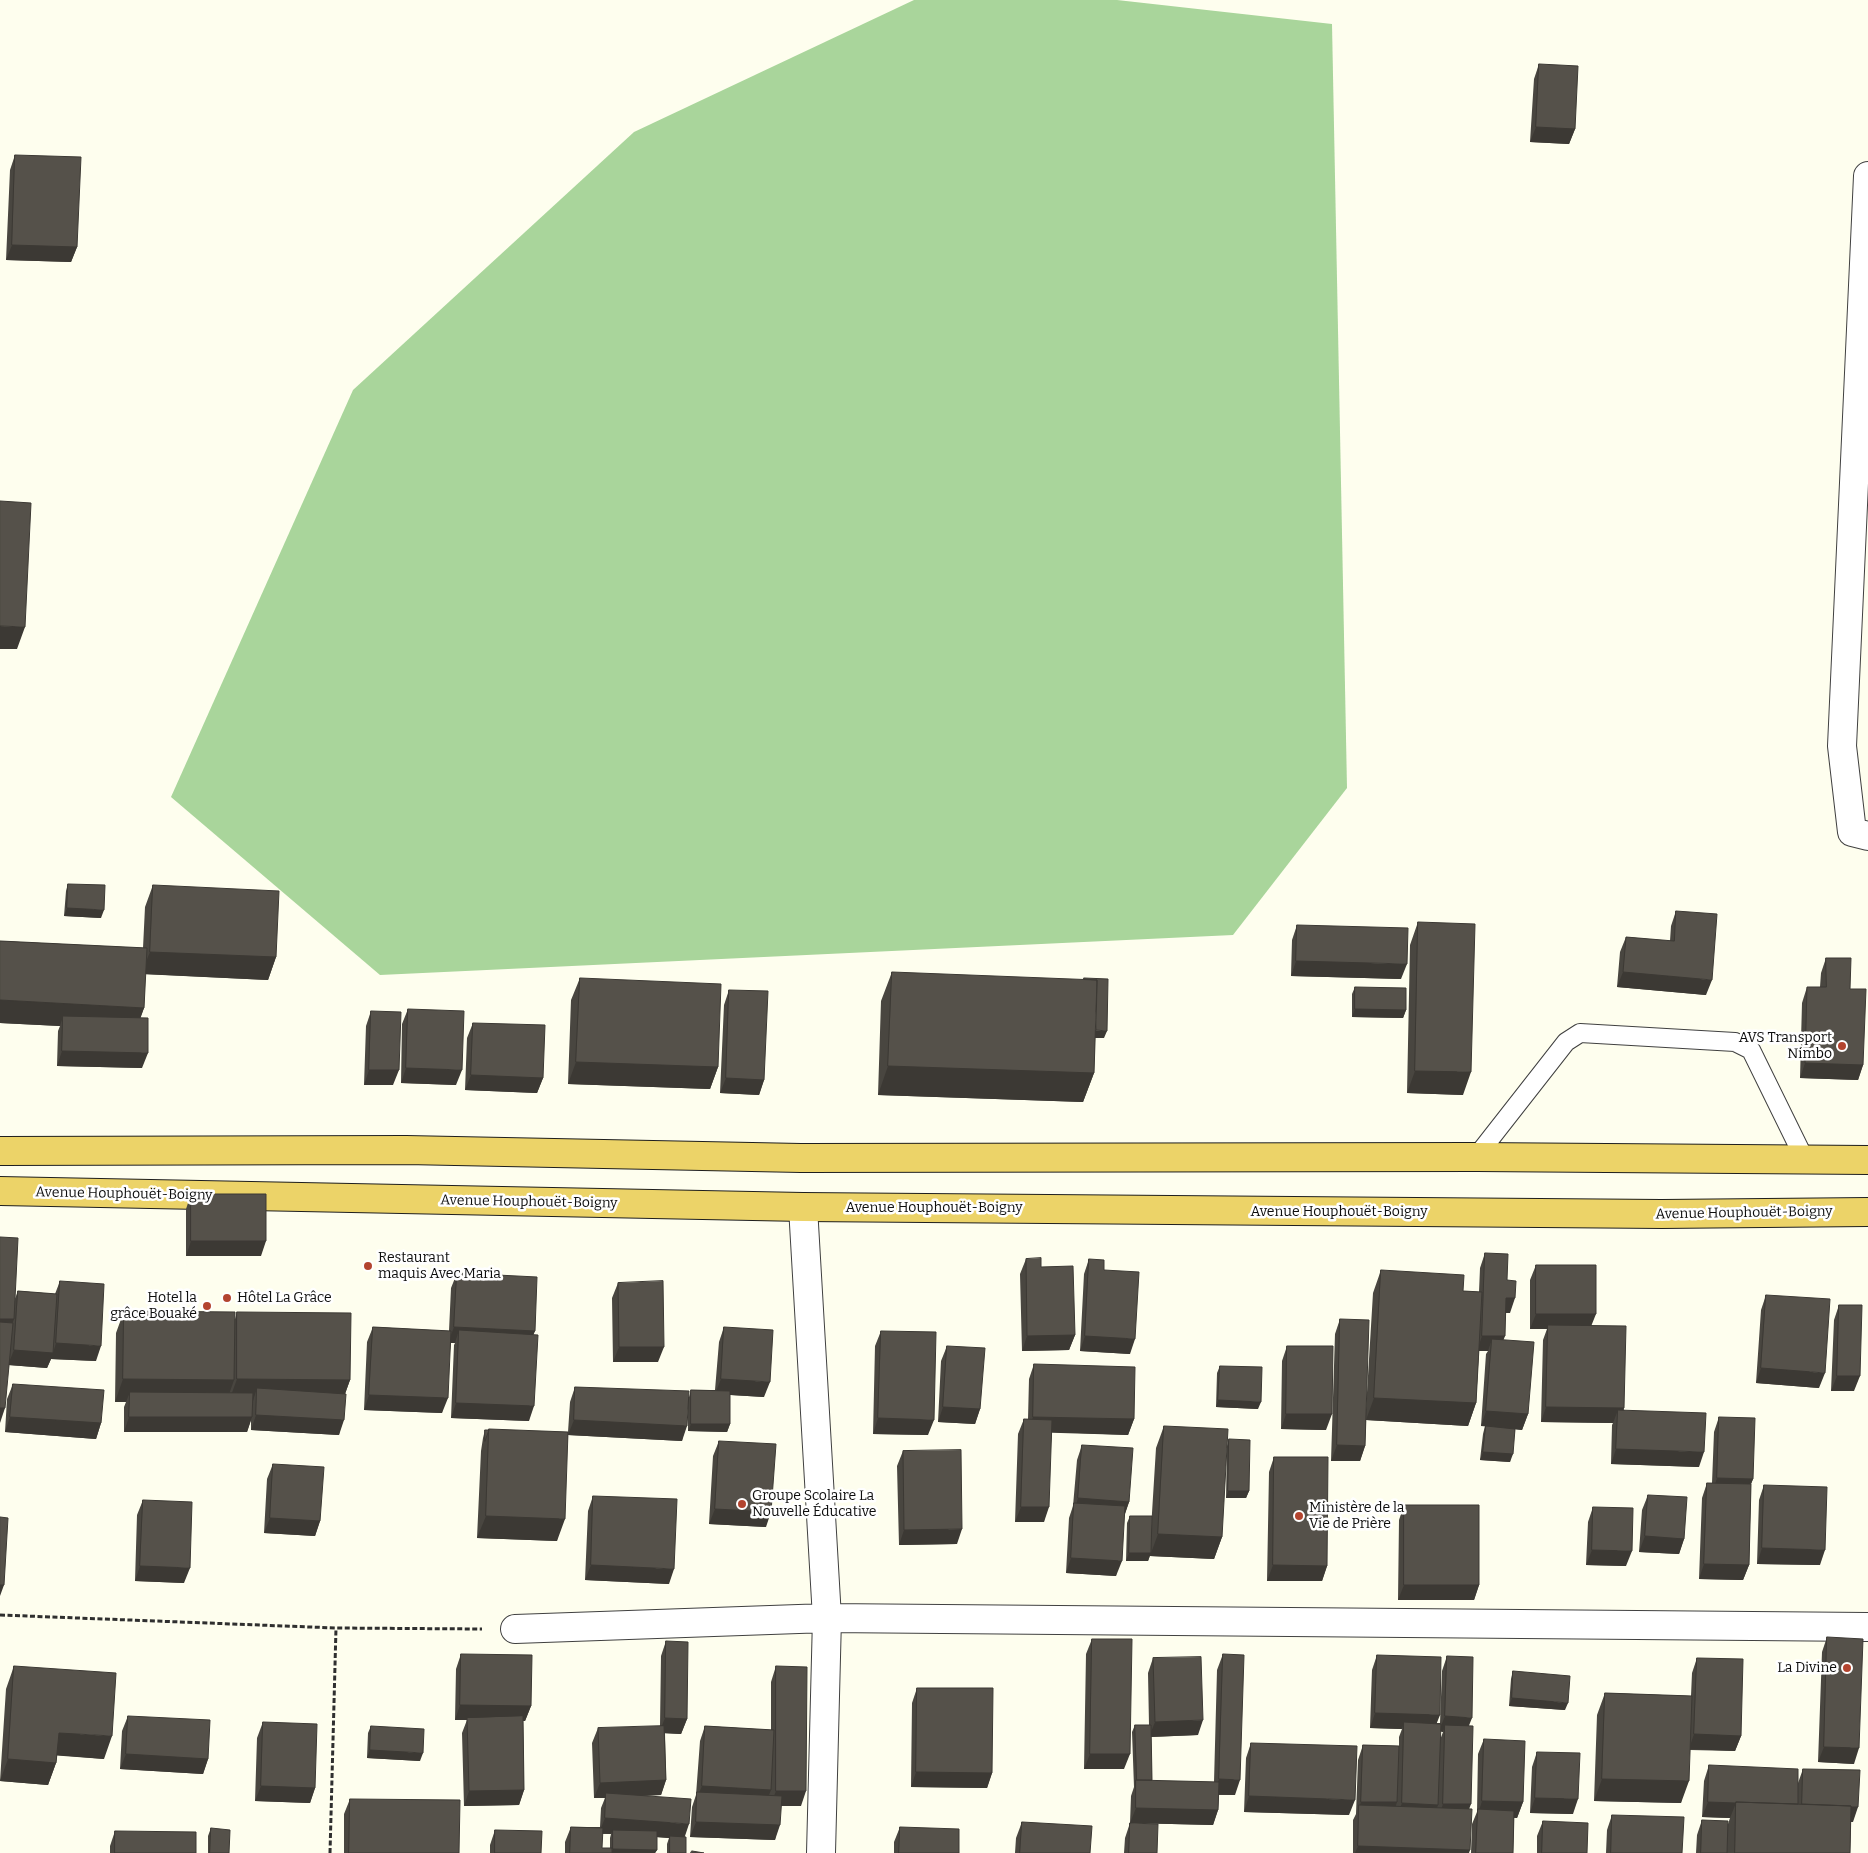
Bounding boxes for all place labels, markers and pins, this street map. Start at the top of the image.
place label: AVS Transport Nimbo [1739,1030,1832,1062]
marker: AVS Transport Nimbo [1836,1040,1848,1052]
place label: Restaurant maquis Avec Maria [378,1250,501,1282]
marker: Restaurant maquis Avec Maria [362,1260,374,1272]
place label: Hotel la grâce Bouaké [110,1290,197,1322]
place label: Hôtel La Grâce [237,1290,332,1306]
marker: Hôtel La Grâce [221,1292,233,1304]
marker: Hotel la grâce Bouaké [201,1300,213,1312]
place label: Groupe Scolaire La Nouvelle Éducative [752,1488,876,1520]
marker: Groupe Scolaire La Nouvelle Éducative [736,1498,748,1510]
place label: Ministère de la Vie de Prière [1309,1500,1405,1532]
marker: Ministère de la Vie de Prière [1293,1510,1305,1522]
place label: La Divine [1777,1660,1837,1676]
marker: La Divine [1841,1662,1853,1674]

